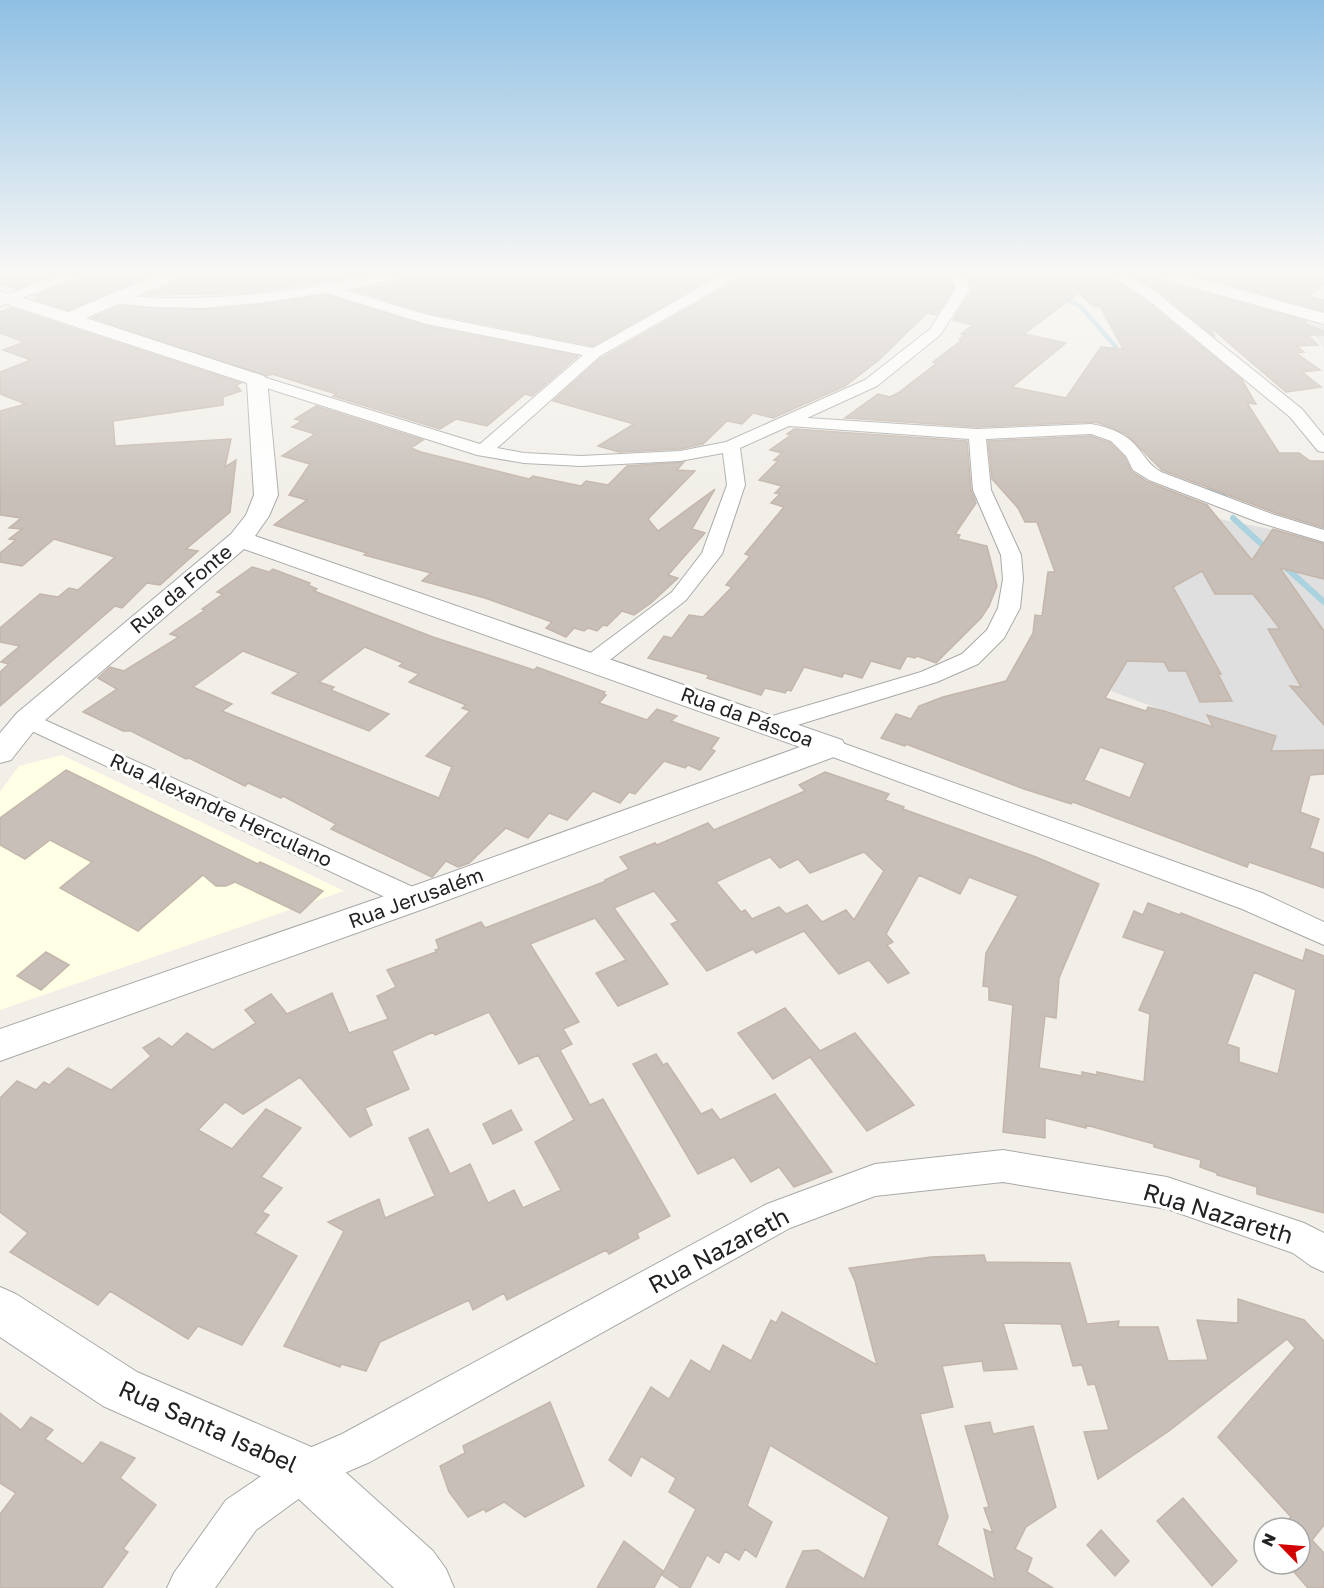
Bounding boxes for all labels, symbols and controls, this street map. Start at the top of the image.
street label: Rua da Fonte [125,539,236,638]
street label: Rua da Páscoa [678,681,817,751]
street label: Rua Alexandre Herculano [107,747,336,871]
street label: Rua Jerusalém [345,862,486,933]
street label: Rua Nazareth [1140,1176,1297,1249]
street label: Rua Nazareth [643,1201,793,1299]
street label: Rua Santa Isabel [115,1373,303,1478]
north arrow [1252,1516,1312,1576]
text: N [1257,1530,1280,1549]

